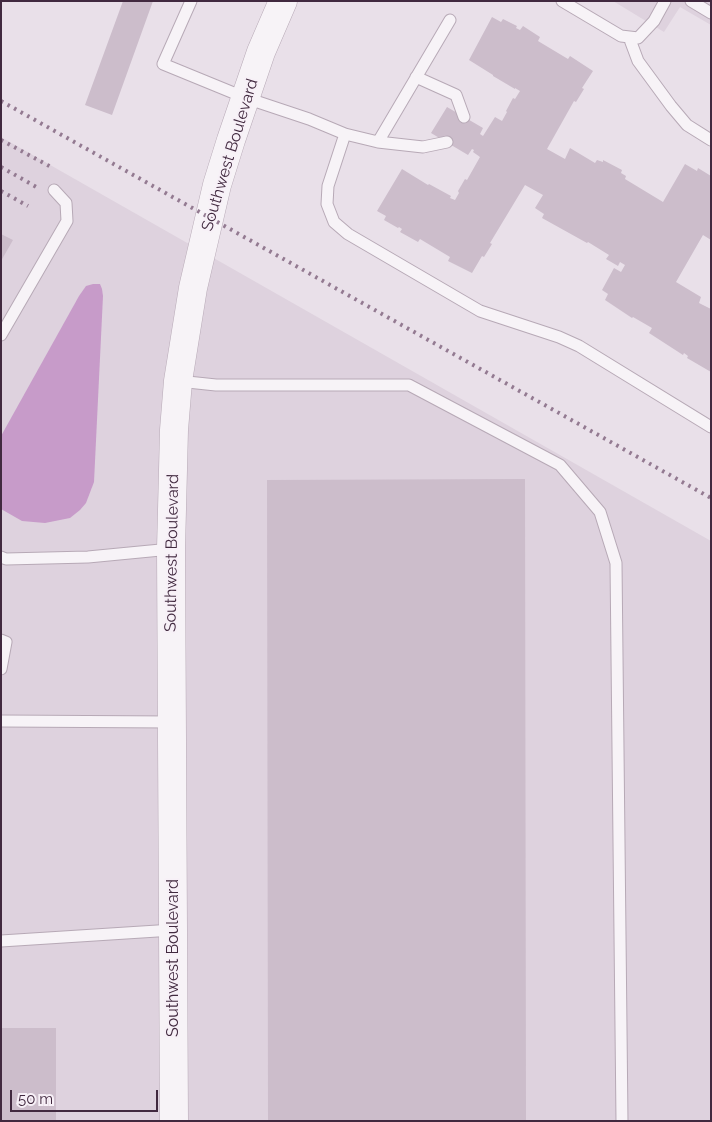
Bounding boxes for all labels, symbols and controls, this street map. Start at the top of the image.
street label: Southwest Boulevard [198,77,262,233]
street label: Southwest Boulevard [161,474,183,632]
street label: Southwest Boulevard [163,879,183,1037]
scale bar [12,1080,160,1112]
text: 50 m [18,1090,53,1108]

